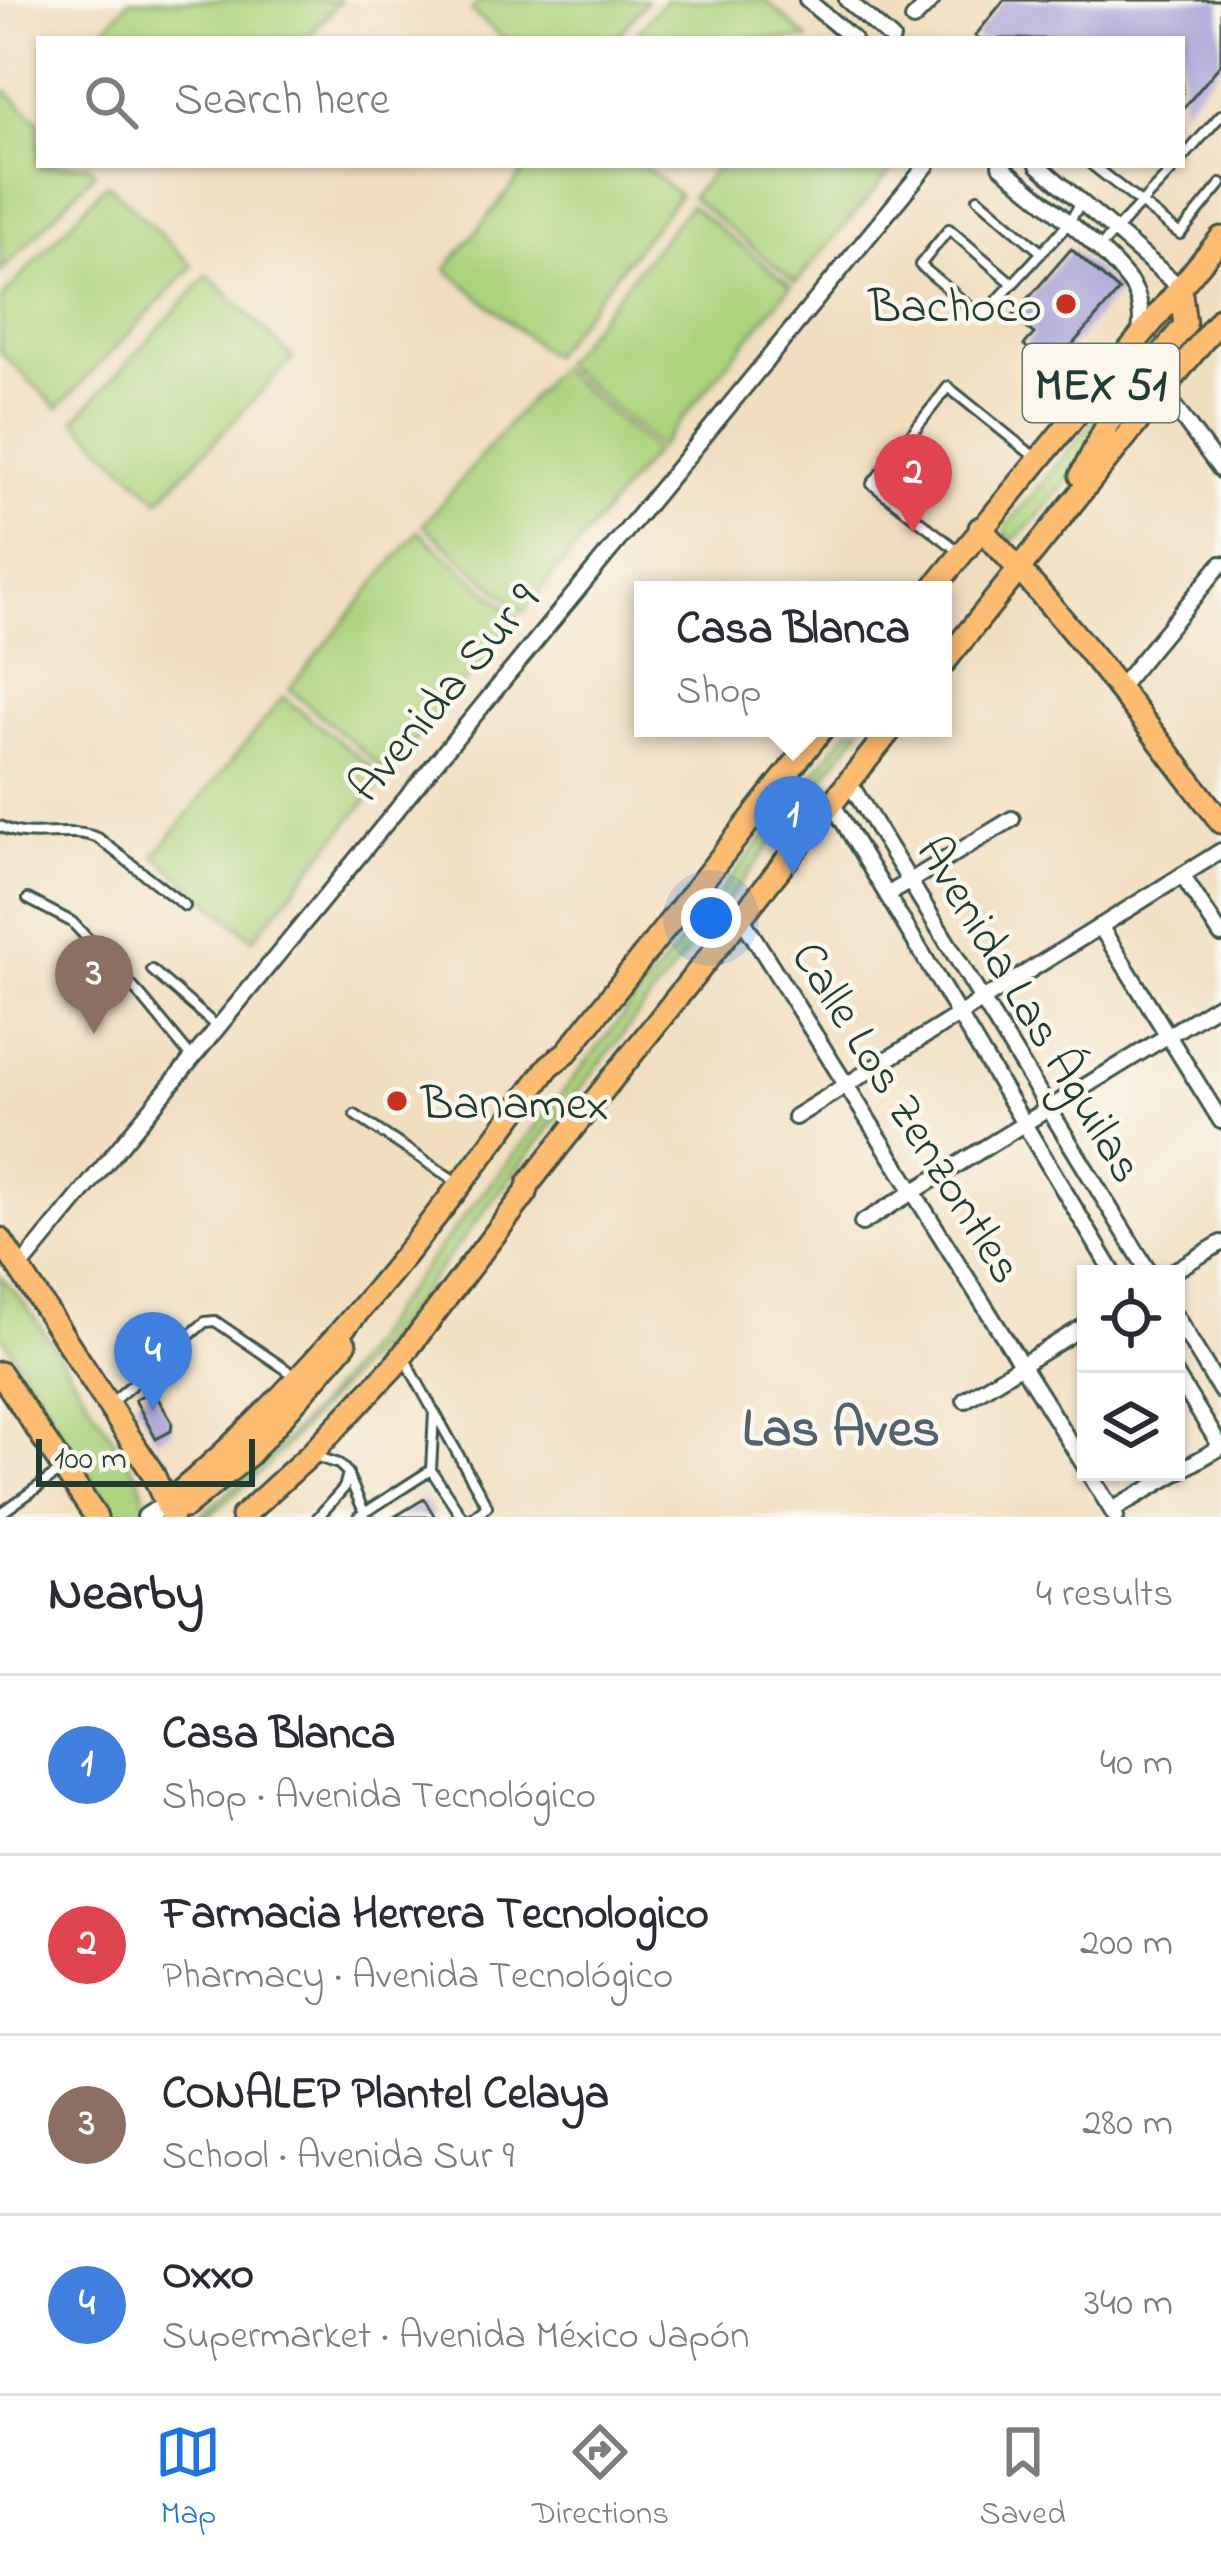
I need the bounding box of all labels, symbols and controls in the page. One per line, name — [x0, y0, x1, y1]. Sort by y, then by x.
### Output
search box — [36, 36, 1185, 168]
icon: search — [78, 69, 144, 135]
text: Search here — [174, 69, 390, 135]
place label: Bachoco — [867, 274, 1042, 344]
marker: Bachoco — [1053, 291, 1079, 317]
road number: MEX 51 — [1023, 344, 1179, 422]
pin: 2 — [874, 434, 952, 533]
street label: Avenida Sur 9 — [333, 569, 559, 819]
popup — [634, 581, 952, 737]
text: Casa Blanca — [676, 598, 910, 664]
text: Shop — [676, 664, 761, 721]
pin: 1 — [754, 776, 832, 875]
street label: Avenida Las Águilas — [895, 824, 1159, 1198]
your location — [681, 888, 741, 948]
street label: Calle Los Zenzontles — [771, 929, 1038, 1299]
pin: 3 — [55, 935, 133, 1034]
place label: Banamex — [420, 1071, 609, 1141]
marker: Banamex — [384, 1088, 410, 1114]
map controls — [1077, 1265, 1185, 1481]
button: locate — [1077, 1265, 1185, 1373]
pin: 4 — [114, 1312, 192, 1411]
button: layers — [1077, 1373, 1185, 1481]
district label: Las Aves — [742, 1393, 940, 1471]
scale bar — [36, 1433, 255, 1486]
text: 100 m — [54, 1436, 127, 1484]
text: Nearby — [48, 1558, 204, 1633]
text: 4 results — [1036, 1567, 1173, 1624]
text: Casa Blanca — [162, 1703, 395, 1769]
text: 1 — [81, 1736, 93, 1793]
text: 40 m — [1100, 1736, 1173, 1793]
text: Shop · Avenida Tecnológico — [162, 1769, 596, 1826]
text: Farmacia Herrera Tecnologico — [162, 1883, 709, 1949]
text: 2 — [77, 1916, 97, 1973]
text: 200 m — [1080, 1916, 1173, 1973]
text: Pharmacy · Avenida Tecnológico — [162, 1949, 673, 2006]
text: CONALEP Plantel Celaya — [162, 2063, 609, 2129]
text: 3 — [79, 2096, 95, 2153]
text: 280 m — [1082, 2096, 1173, 2153]
text: School · Avenida Sur 9 — [162, 2129, 514, 2186]
text: Oxxo — [162, 2243, 254, 2309]
text: 4 — [79, 2276, 95, 2333]
text: 340 m — [1084, 2276, 1173, 2333]
text: Supermarket · Avenida México Japón — [162, 2309, 749, 2366]
tab: Map — [155, 2419, 221, 2539]
tab: Directions — [532, 2419, 669, 2539]
tab: Saved — [980, 2419, 1066, 2539]

